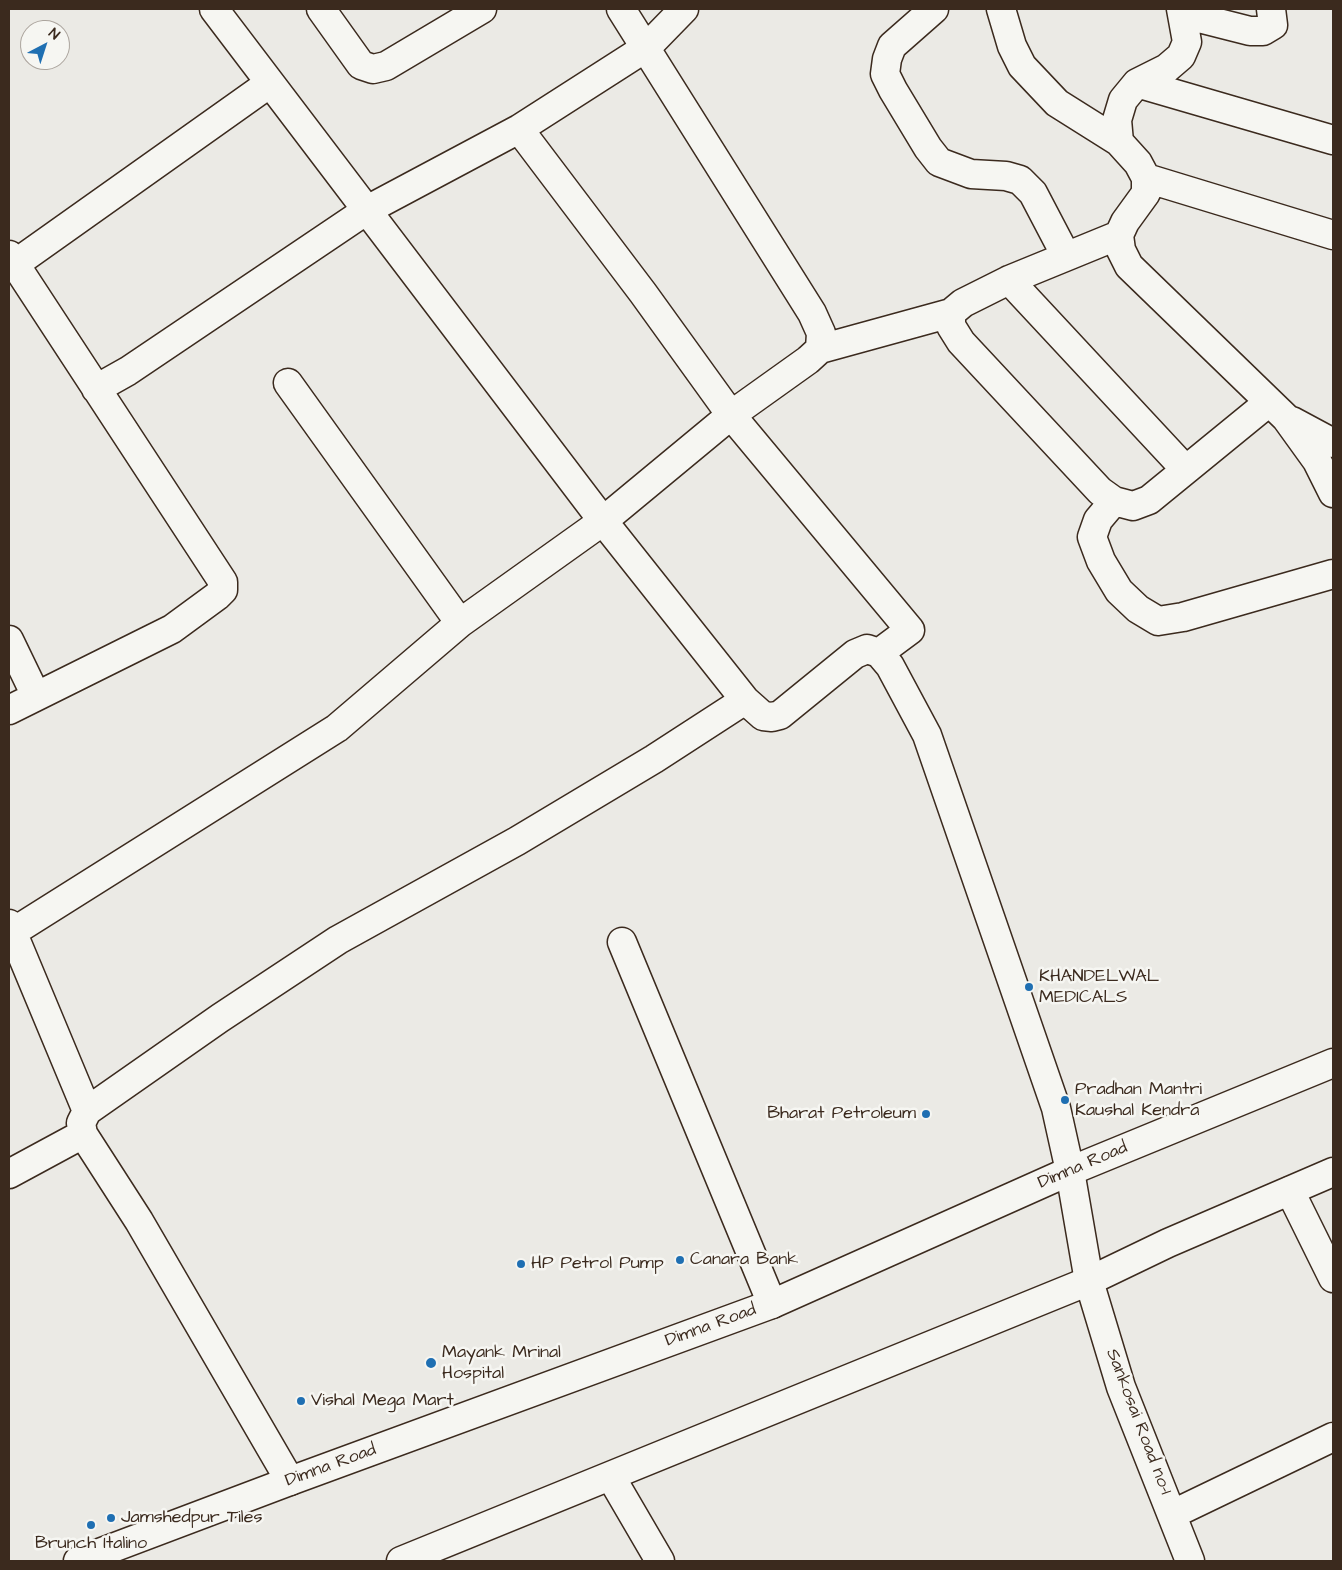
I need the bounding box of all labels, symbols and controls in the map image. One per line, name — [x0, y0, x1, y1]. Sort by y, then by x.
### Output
north arrow — [20, 20, 70, 70]
text: N — [44, 24, 64, 45]
place label: KHANDELWAL MEDICALS — [1039, 966, 1159, 1009]
marker: KHANDELWAL MEDICALS — [1023, 981, 1035, 993]
place label: Pradhan Mantri Kaushal Kendra — [1075, 1079, 1202, 1122]
marker: Pradhan Mantri Kaushal Kendra — [1059, 1094, 1071, 1106]
place label: Bharat Petroleum — [767, 1103, 916, 1125]
marker: Bharat Petroleum — [920, 1108, 932, 1120]
street label: Dimna Road — [1035, 1137, 1131, 1195]
place label: Canara Bank — [690, 1249, 798, 1271]
place label: HP Petrol Pump — [531, 1253, 664, 1275]
marker: Canara Bank — [674, 1254, 686, 1266]
marker: HP Petrol Pump — [515, 1258, 527, 1270]
street label: Dimna Road — [663, 1300, 759, 1352]
place label: Mayank Mrinal Hospital — [442, 1342, 561, 1385]
street label: Sankosai Road no-1 — [1100, 1346, 1176, 1498]
marker: Mayank Mrinal Hospital — [424, 1356, 438, 1370]
place label: Vishal Mega Mart — [311, 1390, 454, 1412]
marker: Vishal Mega Mart — [295, 1395, 307, 1407]
street label: Dimna Road — [283, 1440, 379, 1492]
place label: Jamshedpur Tiles — [121, 1507, 262, 1529]
marker: Jamshedpur Tiles — [105, 1512, 117, 1524]
marker: Brunch Italino — [85, 1519, 97, 1531]
place label: Brunch Italino — [35, 1533, 147, 1555]

